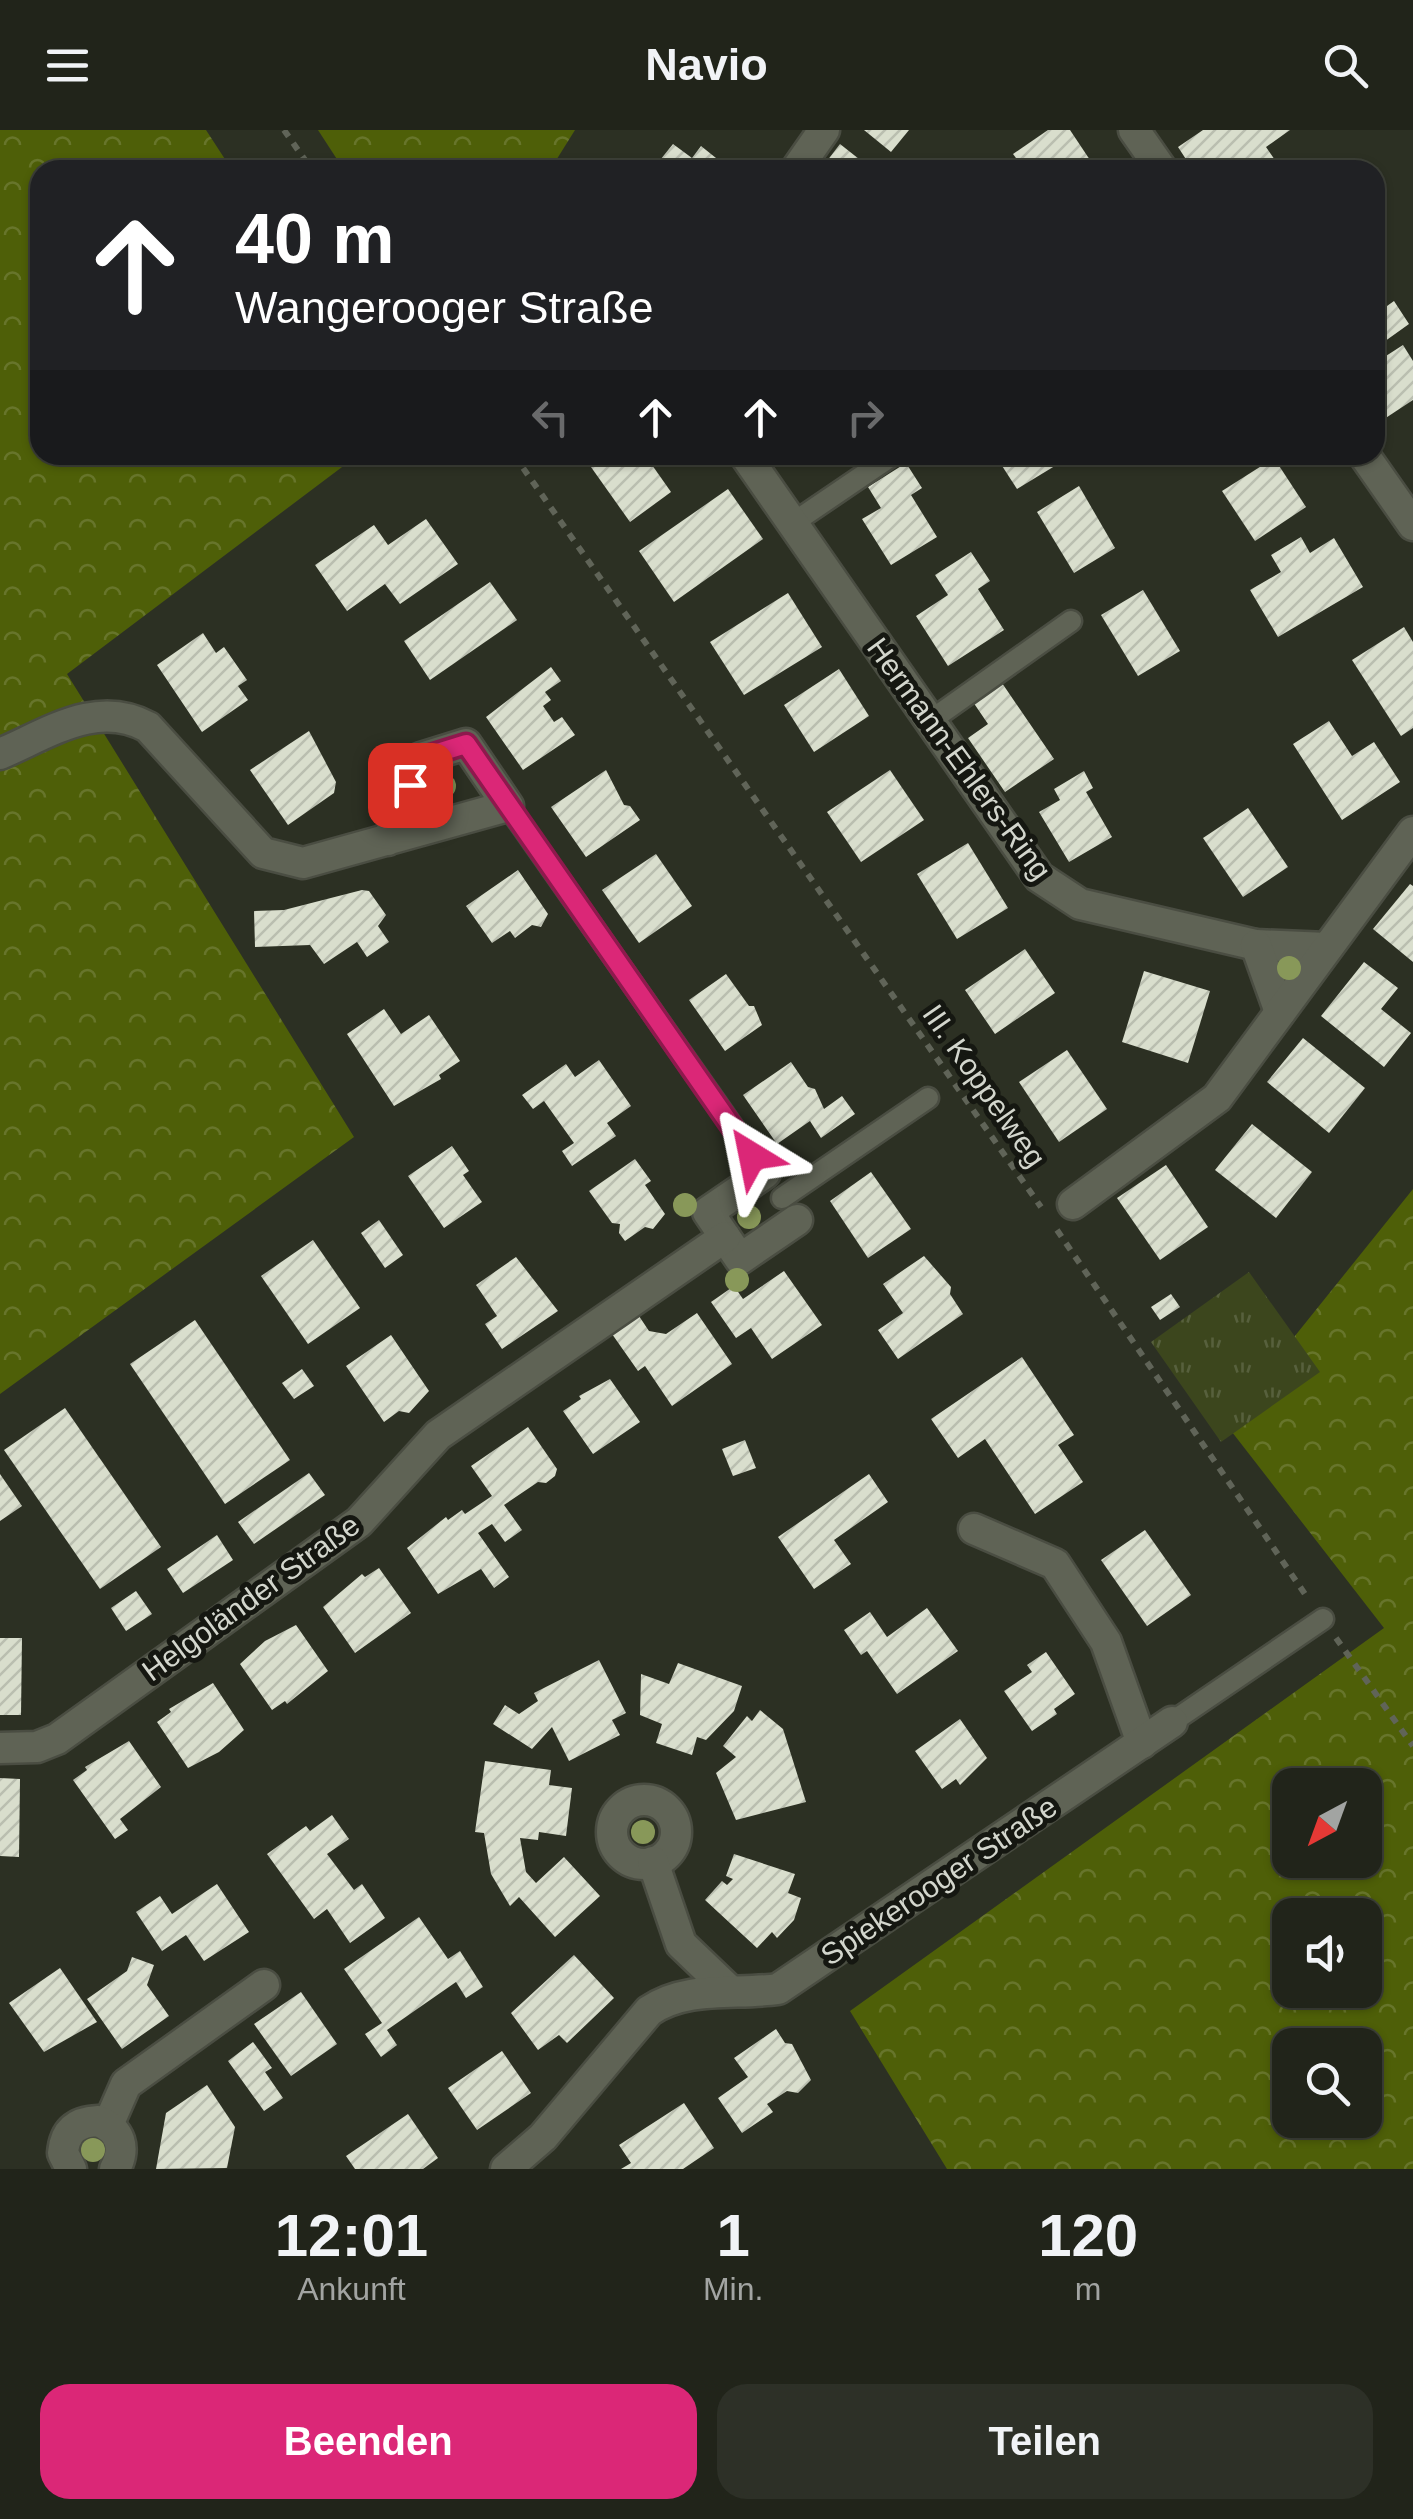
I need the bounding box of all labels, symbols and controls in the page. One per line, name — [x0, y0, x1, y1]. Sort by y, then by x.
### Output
icon: menu — [40, 38, 95, 93]
icon: search — [1318, 38, 1373, 93]
text: Navio — [645, 39, 768, 90]
icon: ahead — [70, 200, 200, 330]
text: 40 m — [235, 200, 395, 278]
text: Wangerooger Straße — [235, 282, 654, 333]
icon: left — [523, 390, 578, 445]
icon: ahead — [628, 390, 683, 445]
icon: ahead — [733, 390, 788, 445]
icon: right — [838, 390, 893, 445]
street label: Hermann-Ehlers-Ring — [861, 632, 1058, 886]
pin — [368, 743, 453, 828]
icon: arrive — [383, 758, 438, 813]
street label: III. Koppelweg — [916, 998, 1052, 1173]
position arrow — [700, 1104, 804, 1208]
street label: Helgoländer Straße — [136, 1508, 366, 1687]
north arrow — [1272, 1768, 1382, 1878]
map controls — [1272, 1768, 1382, 2138]
street label: Spiekerooger Straße — [815, 1790, 1063, 1972]
button: sound — [1272, 1898, 1382, 2008]
button: search — [1272, 2028, 1382, 2138]
text: 12:01 — [275, 2202, 428, 2269]
text: 1 — [716, 2202, 750, 2269]
text: 120 — [1038, 2202, 1138, 2269]
text: Ankunft — [297, 2271, 406, 2307]
text: Min. — [703, 2271, 763, 2307]
text: m — [1075, 2271, 1102, 2307]
button: Beenden — [40, 2384, 697, 2499]
button: Teilen — [717, 2384, 1373, 2499]

